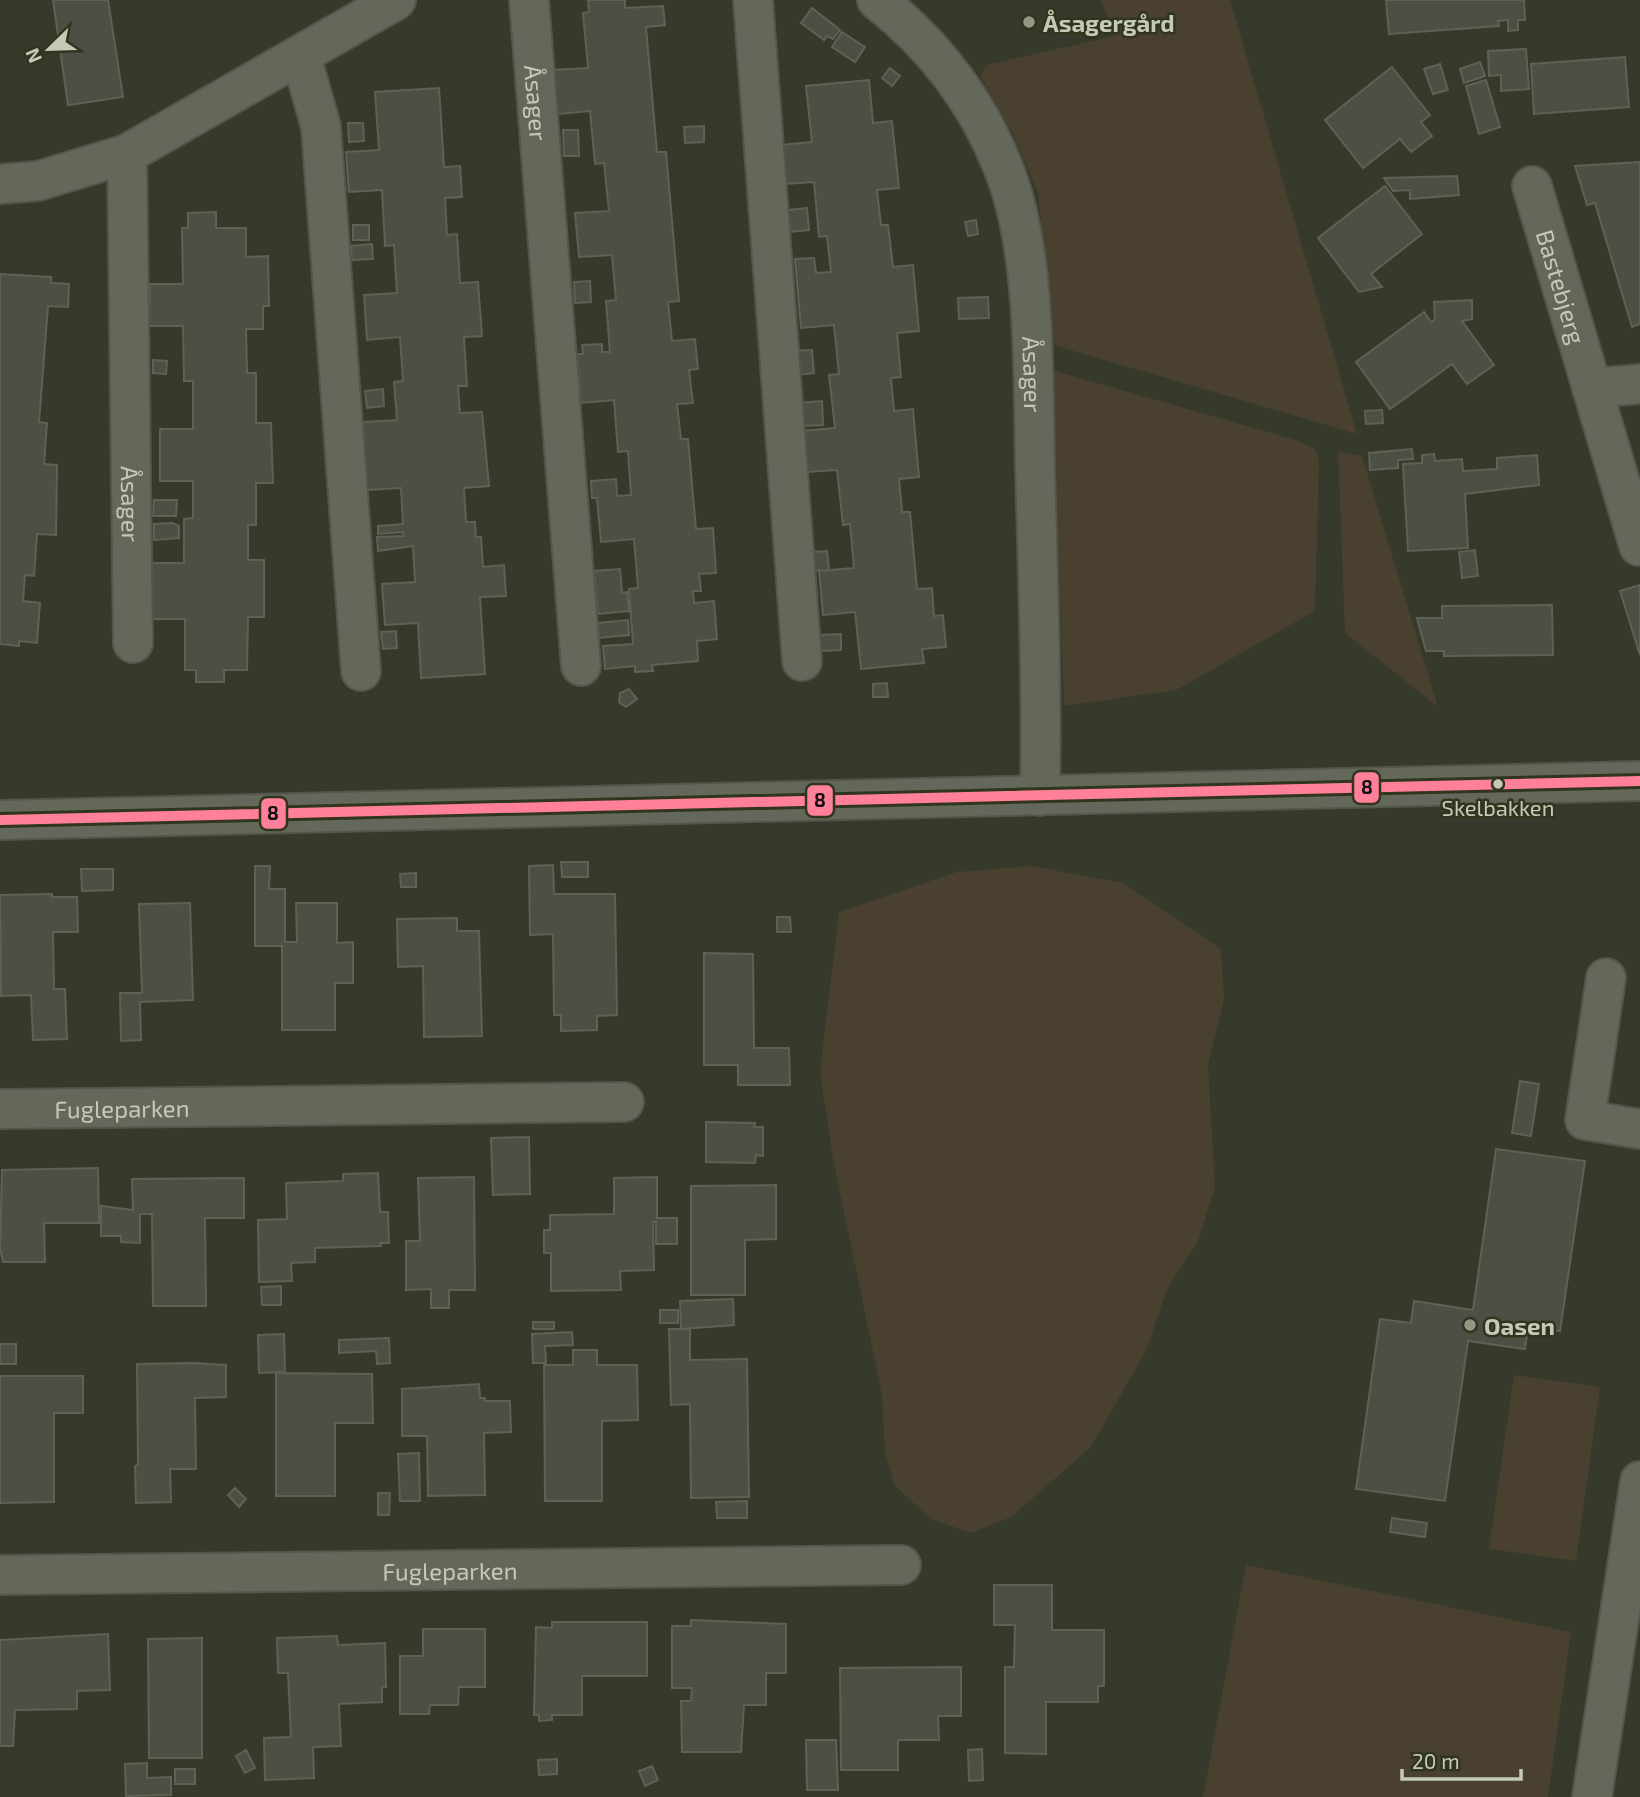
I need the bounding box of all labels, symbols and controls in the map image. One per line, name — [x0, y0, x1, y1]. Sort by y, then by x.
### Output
place label: Åsagergård — [1043, 8, 1175, 37]
north arrow — [14, 14, 84, 84]
marker: Åsagergård — [1021, 14, 1037, 30]
text: N — [20, 45, 46, 67]
street label: Åsager — [520, 64, 554, 142]
street label: Bastebjerg — [1531, 226, 1593, 347]
street label: Åsager — [1018, 335, 1049, 413]
street label: Åsager — [116, 466, 146, 543]
line badge: 8 — [1353, 771, 1380, 804]
text: 8 — [1361, 775, 1373, 798]
marker: Skelbakken — [1491, 777, 1505, 791]
line badge: 8 — [806, 784, 834, 817]
text: 8 — [814, 788, 826, 811]
place label: Skelbakken — [1442, 794, 1554, 820]
line badge: 8 — [260, 797, 287, 830]
text: 8 — [267, 801, 279, 824]
street label: Fugleparken — [54, 1092, 190, 1123]
place label: Oasen — [1484, 1311, 1555, 1340]
marker: Oasen — [1462, 1317, 1478, 1333]
street label: Fugleparken — [382, 1555, 518, 1585]
scale bar — [1402, 1738, 1521, 1782]
text: 20 m — [1412, 1748, 1460, 1773]

